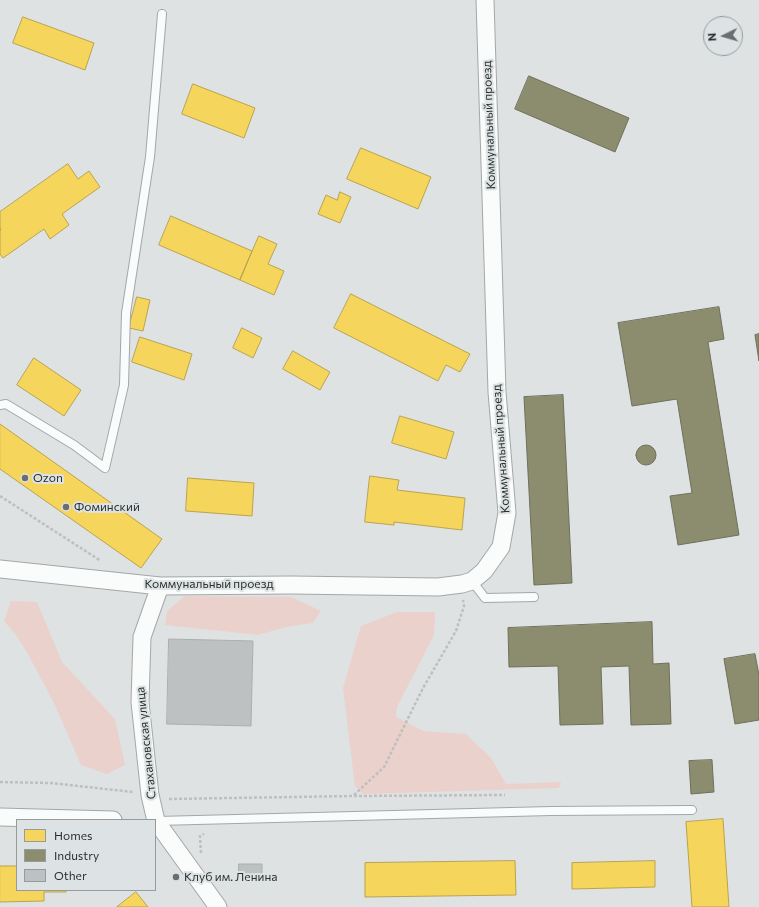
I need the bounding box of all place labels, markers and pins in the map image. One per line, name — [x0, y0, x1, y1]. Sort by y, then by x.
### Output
place label: Ozon — [33, 471, 63, 485]
marker: Ozon — [20, 473, 30, 483]
place label: Фоминский — [74, 500, 140, 514]
marker: Фоминский — [61, 502, 71, 512]
place label: Клуб им. Ленина — [184, 870, 277, 884]
marker: Клуб им. Ленина — [171, 872, 181, 882]

